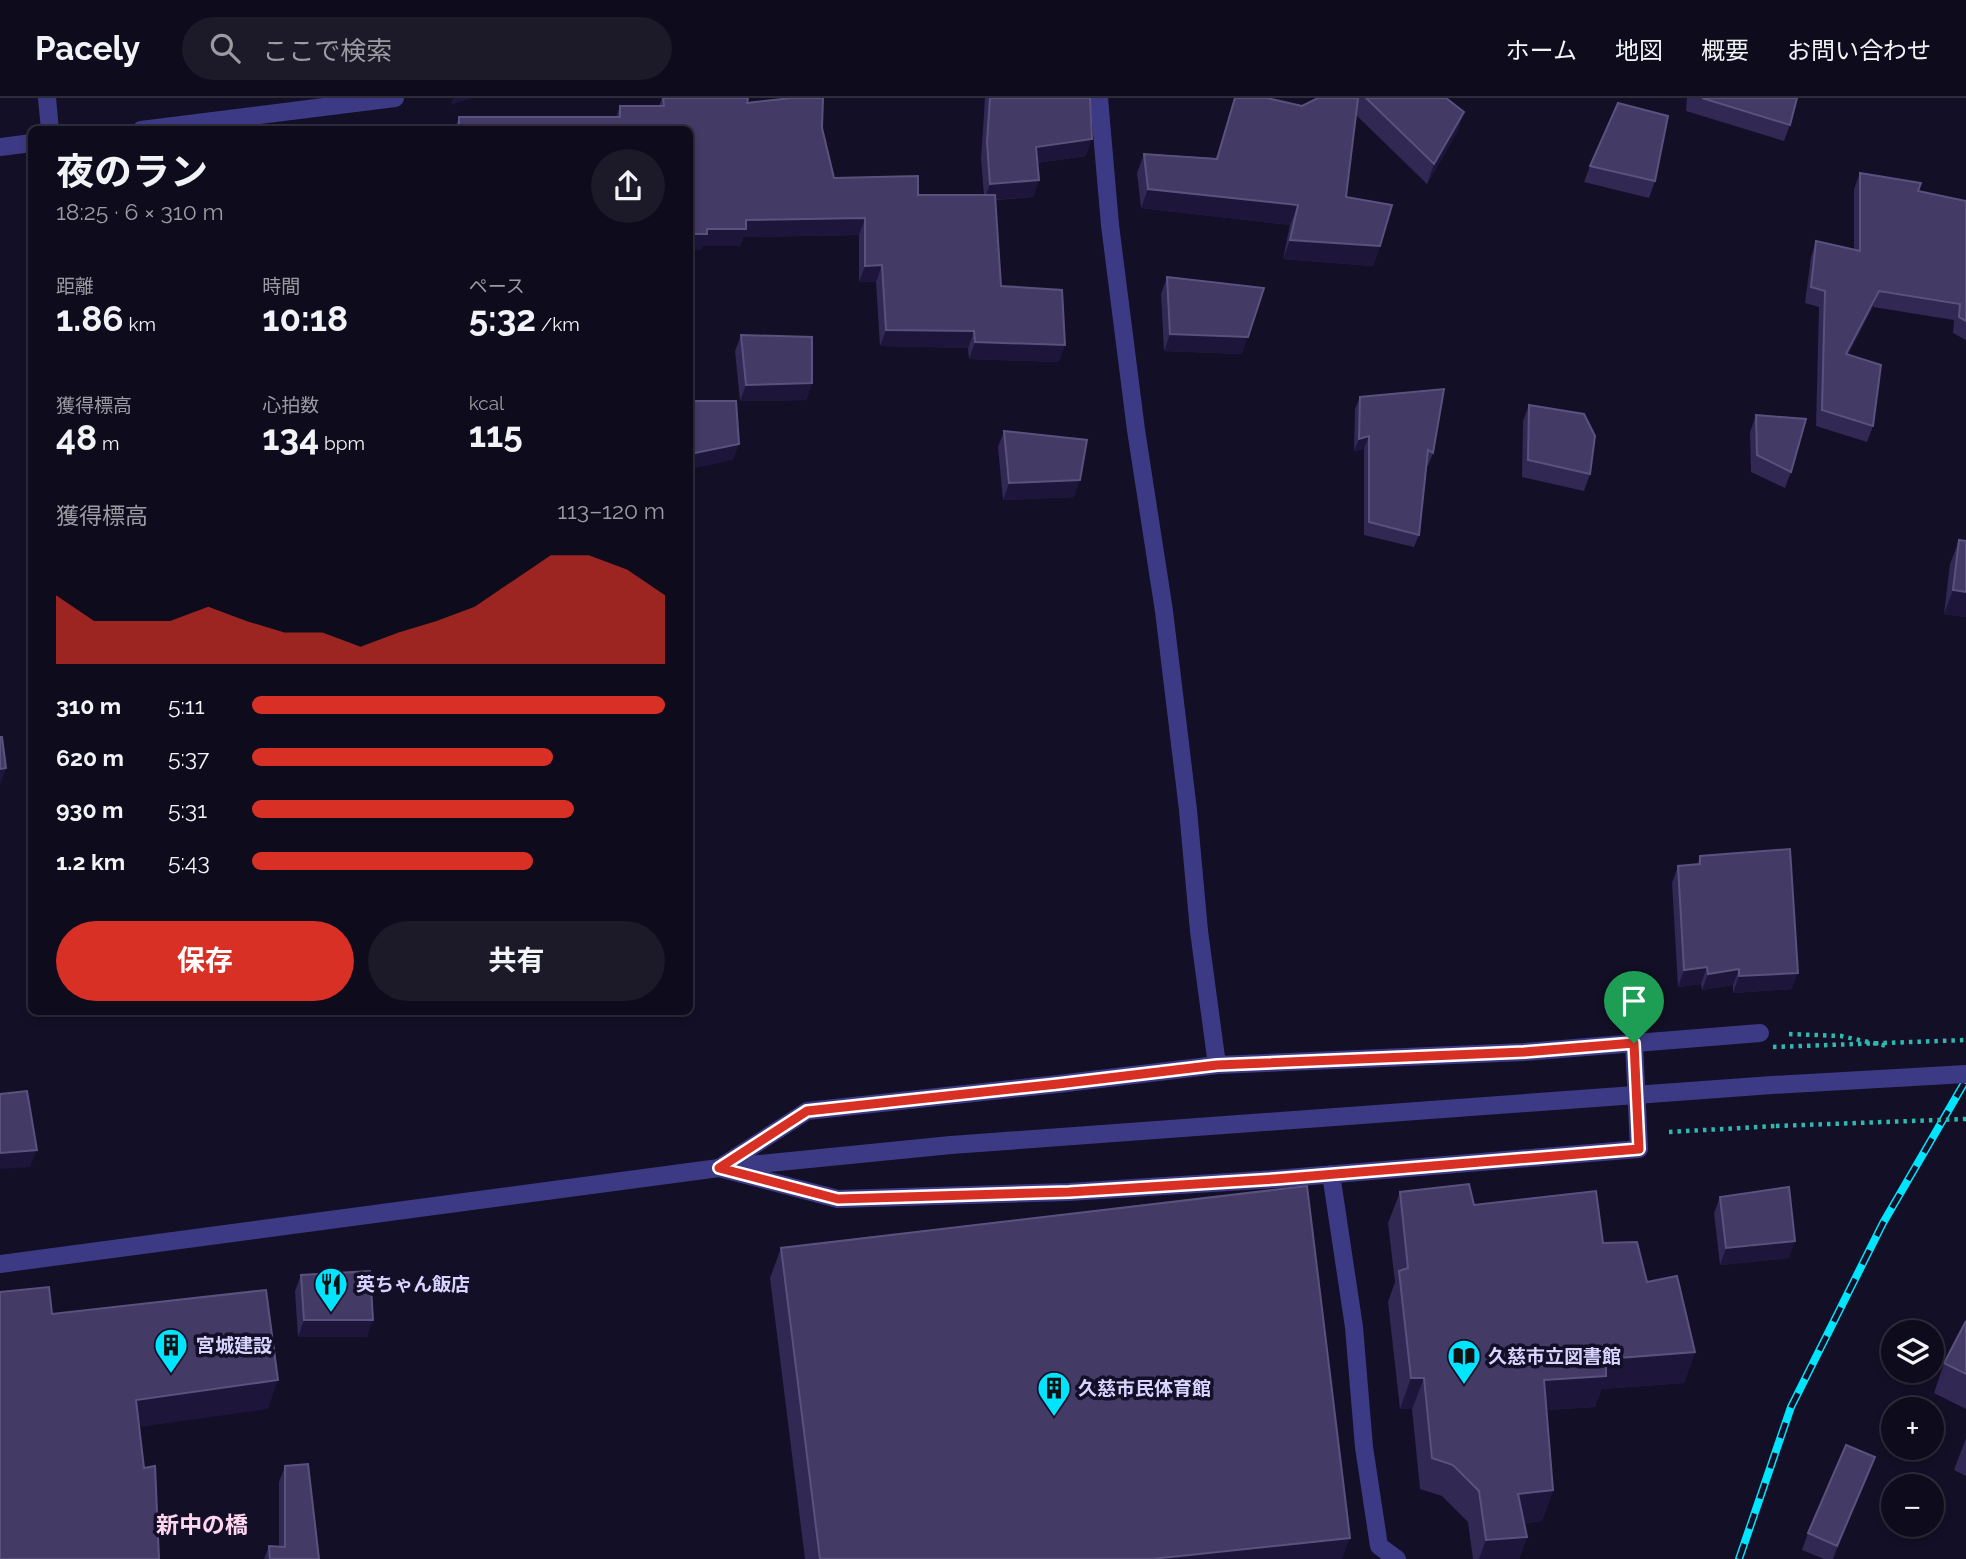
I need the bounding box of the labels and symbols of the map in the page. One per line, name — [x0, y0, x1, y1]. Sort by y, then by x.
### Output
pin — [1604, 971, 1664, 1043]
restaurant icon: 英ちゃん飯店 — [312, 1265, 350, 1314]
place label: 英ちゃん飯店 — [356, 1273, 470, 1295]
building icon: 宮城建設 — [152, 1326, 190, 1375]
place label: 宮城建設 — [196, 1334, 272, 1356]
library icon: 久慈市立図書館 — [1445, 1337, 1483, 1386]
place label: 久慈市立図書館 — [1488, 1345, 1621, 1367]
building icon: 久慈市民体育館 — [1035, 1369, 1073, 1418]
place label: 久慈市民体育館 — [1078, 1377, 1211, 1399]
district label: 新中の橋 — [156, 1511, 248, 1538]

